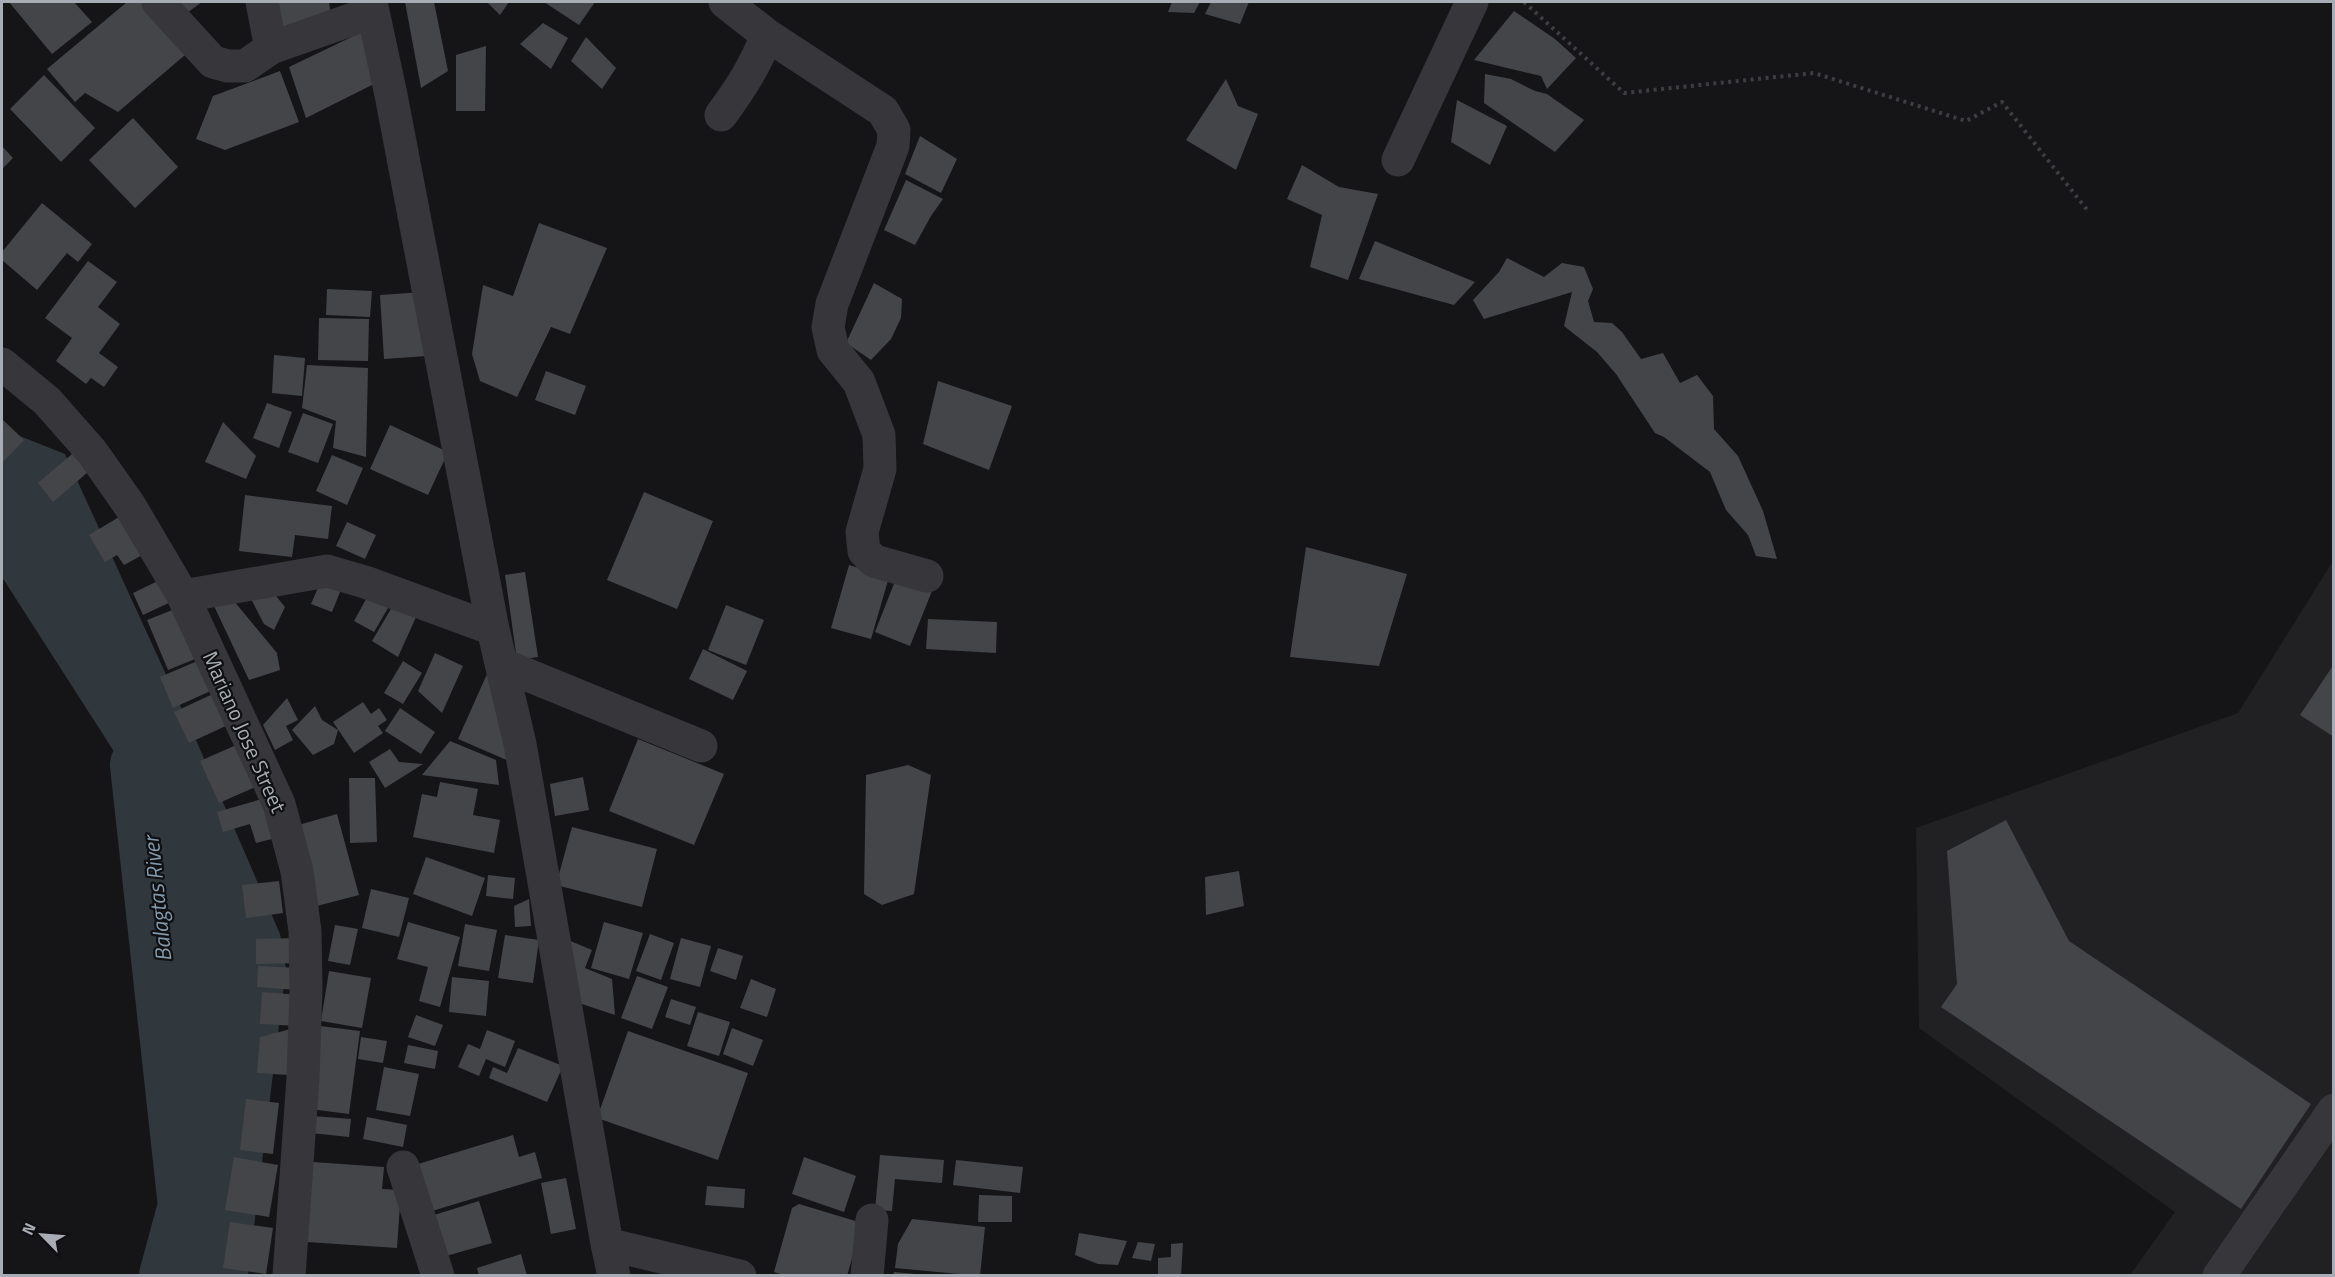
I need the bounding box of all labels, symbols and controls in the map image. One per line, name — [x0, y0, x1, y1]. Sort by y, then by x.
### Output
street label: Mariano Jose Street — [195, 646, 295, 818]
water label: Balagtas River — [133, 832, 180, 963]
north arrow — [12, 1205, 72, 1265]
text: N — [15, 1219, 42, 1239]

